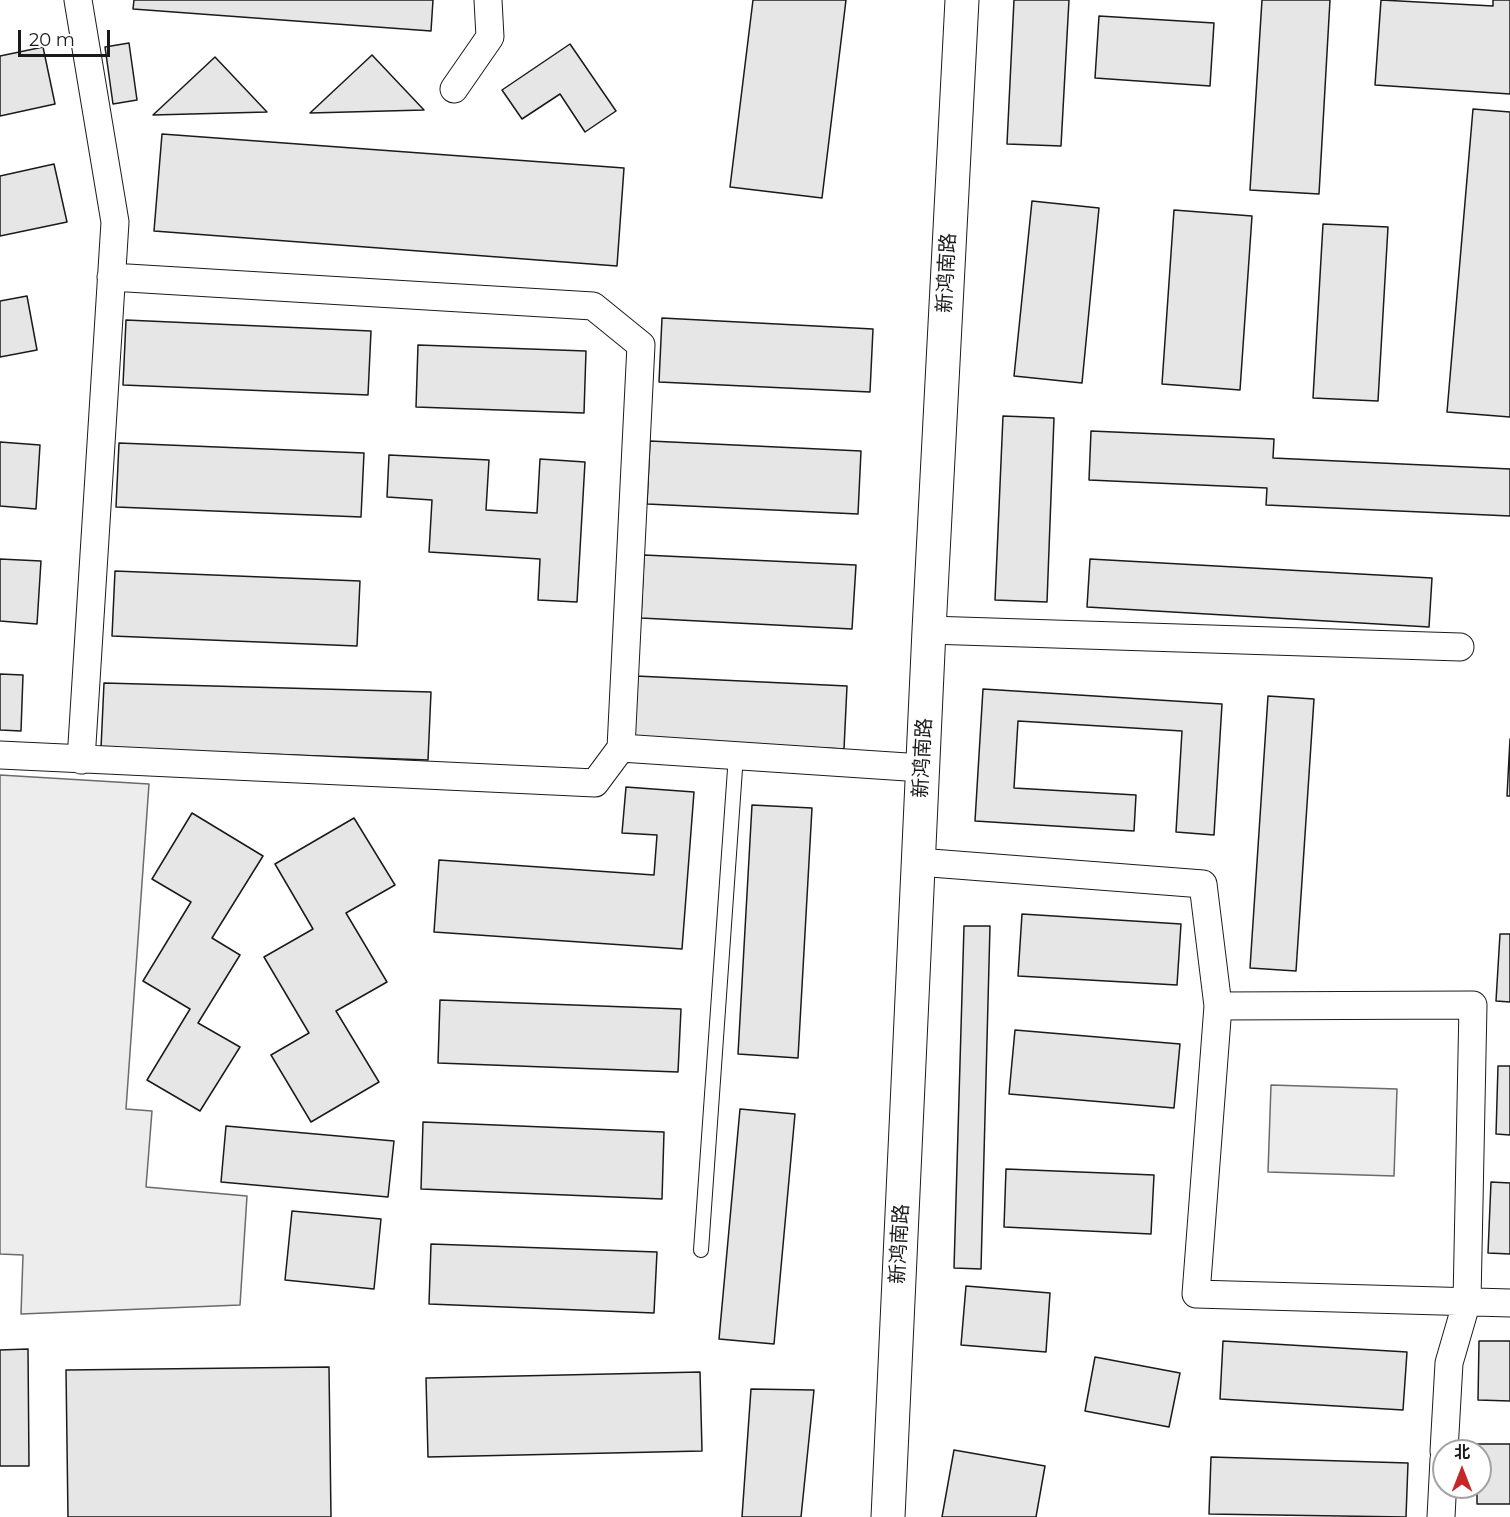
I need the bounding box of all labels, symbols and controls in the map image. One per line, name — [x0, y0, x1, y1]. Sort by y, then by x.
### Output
scale bar — [21, 18, 112, 56]
text: 20 m — [29, 29, 75, 51]
street label: 新鸿南路 — [933, 232, 961, 314]
street label: 新鸿南路 — [909, 717, 937, 799]
street label: 新鸿南路 — [886, 1203, 914, 1285]
north arrow — [1432, 1439, 1492, 1499]
text: 北 — [1454, 1443, 1470, 1462]

